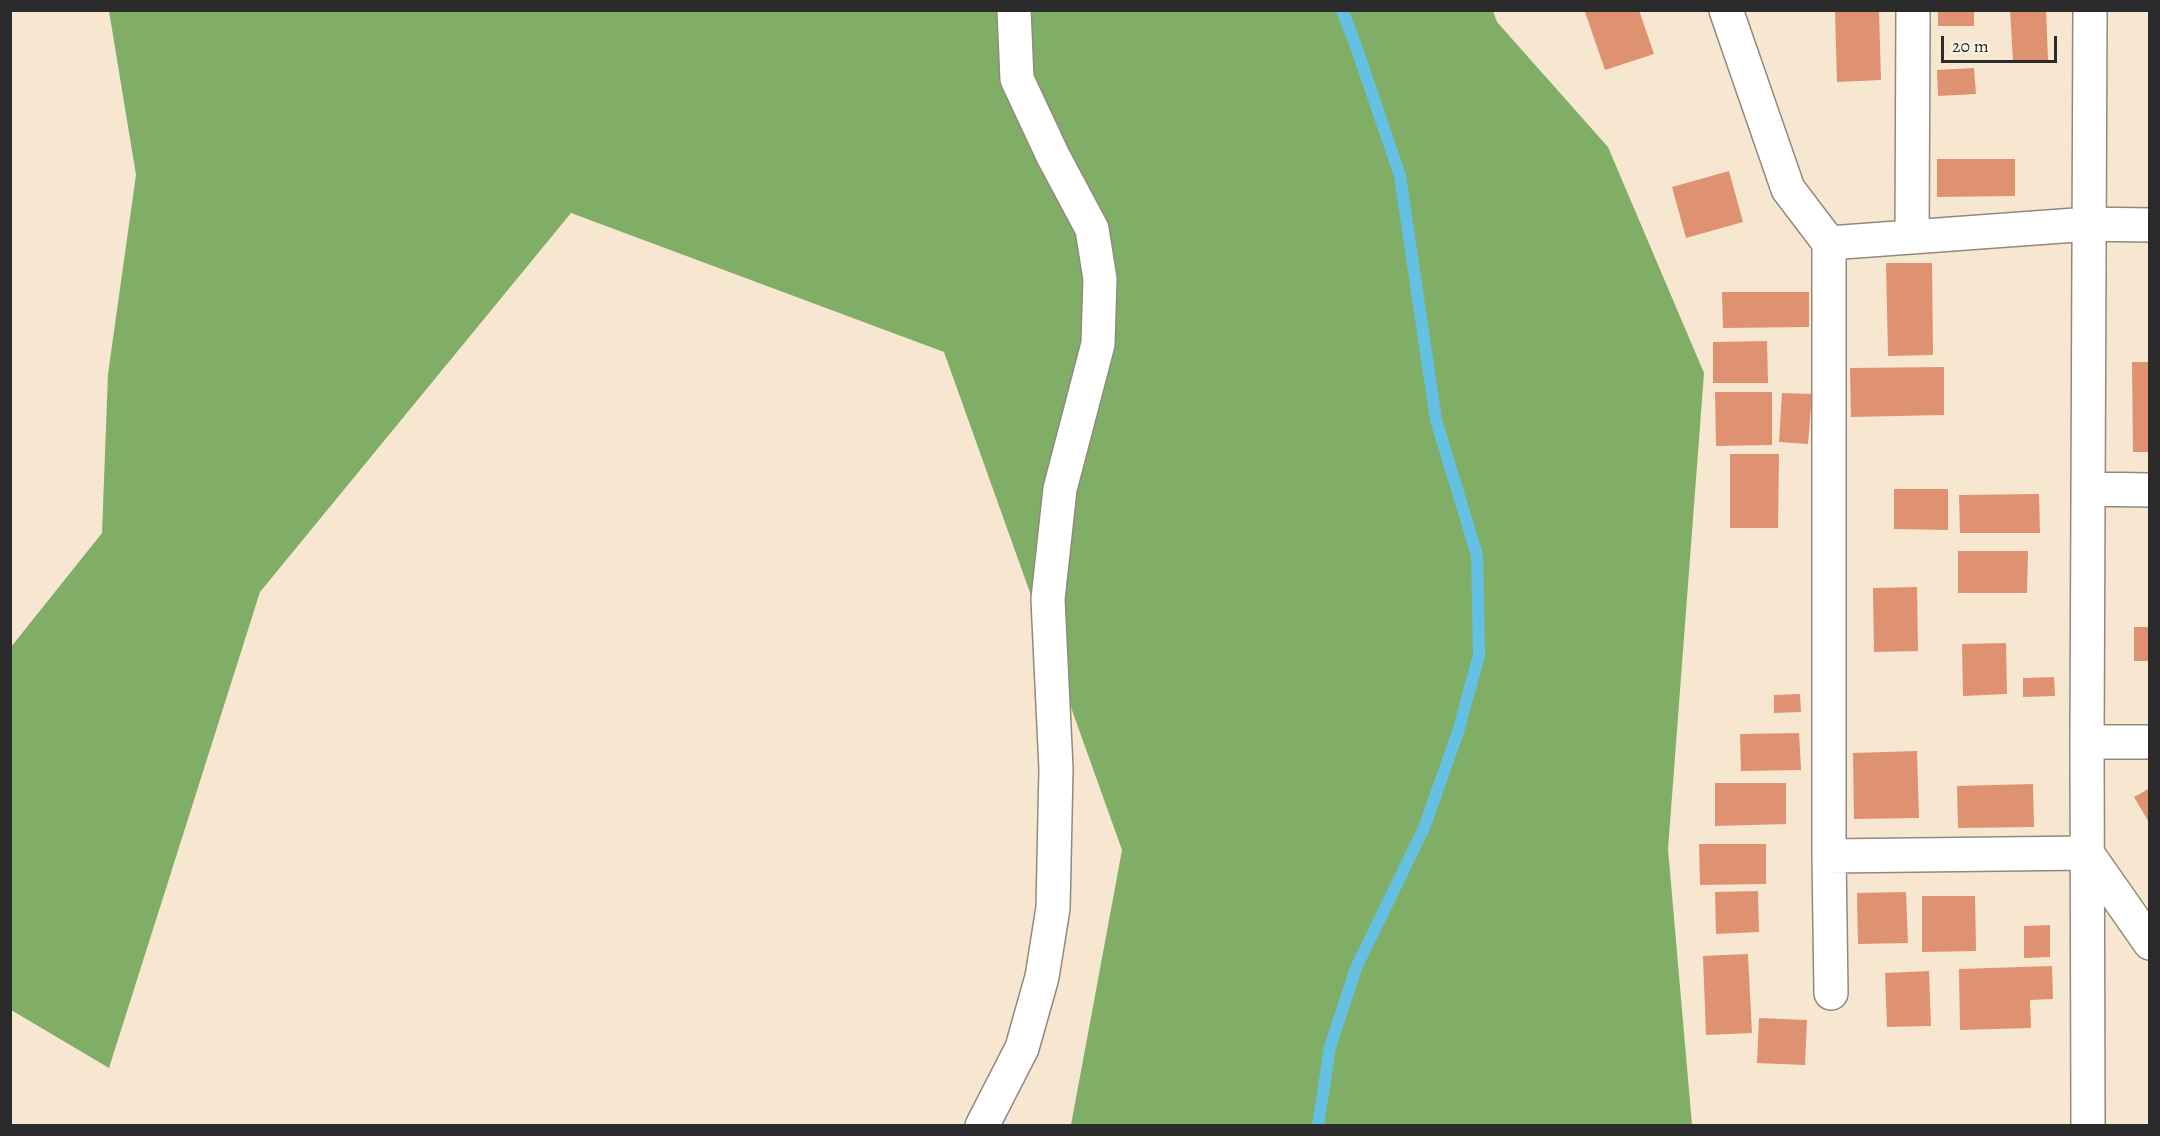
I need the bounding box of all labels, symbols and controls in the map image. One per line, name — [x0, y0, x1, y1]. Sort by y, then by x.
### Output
scale bar — [1944, 24, 2060, 62]
text: 20 m — [1952, 34, 1989, 58]

